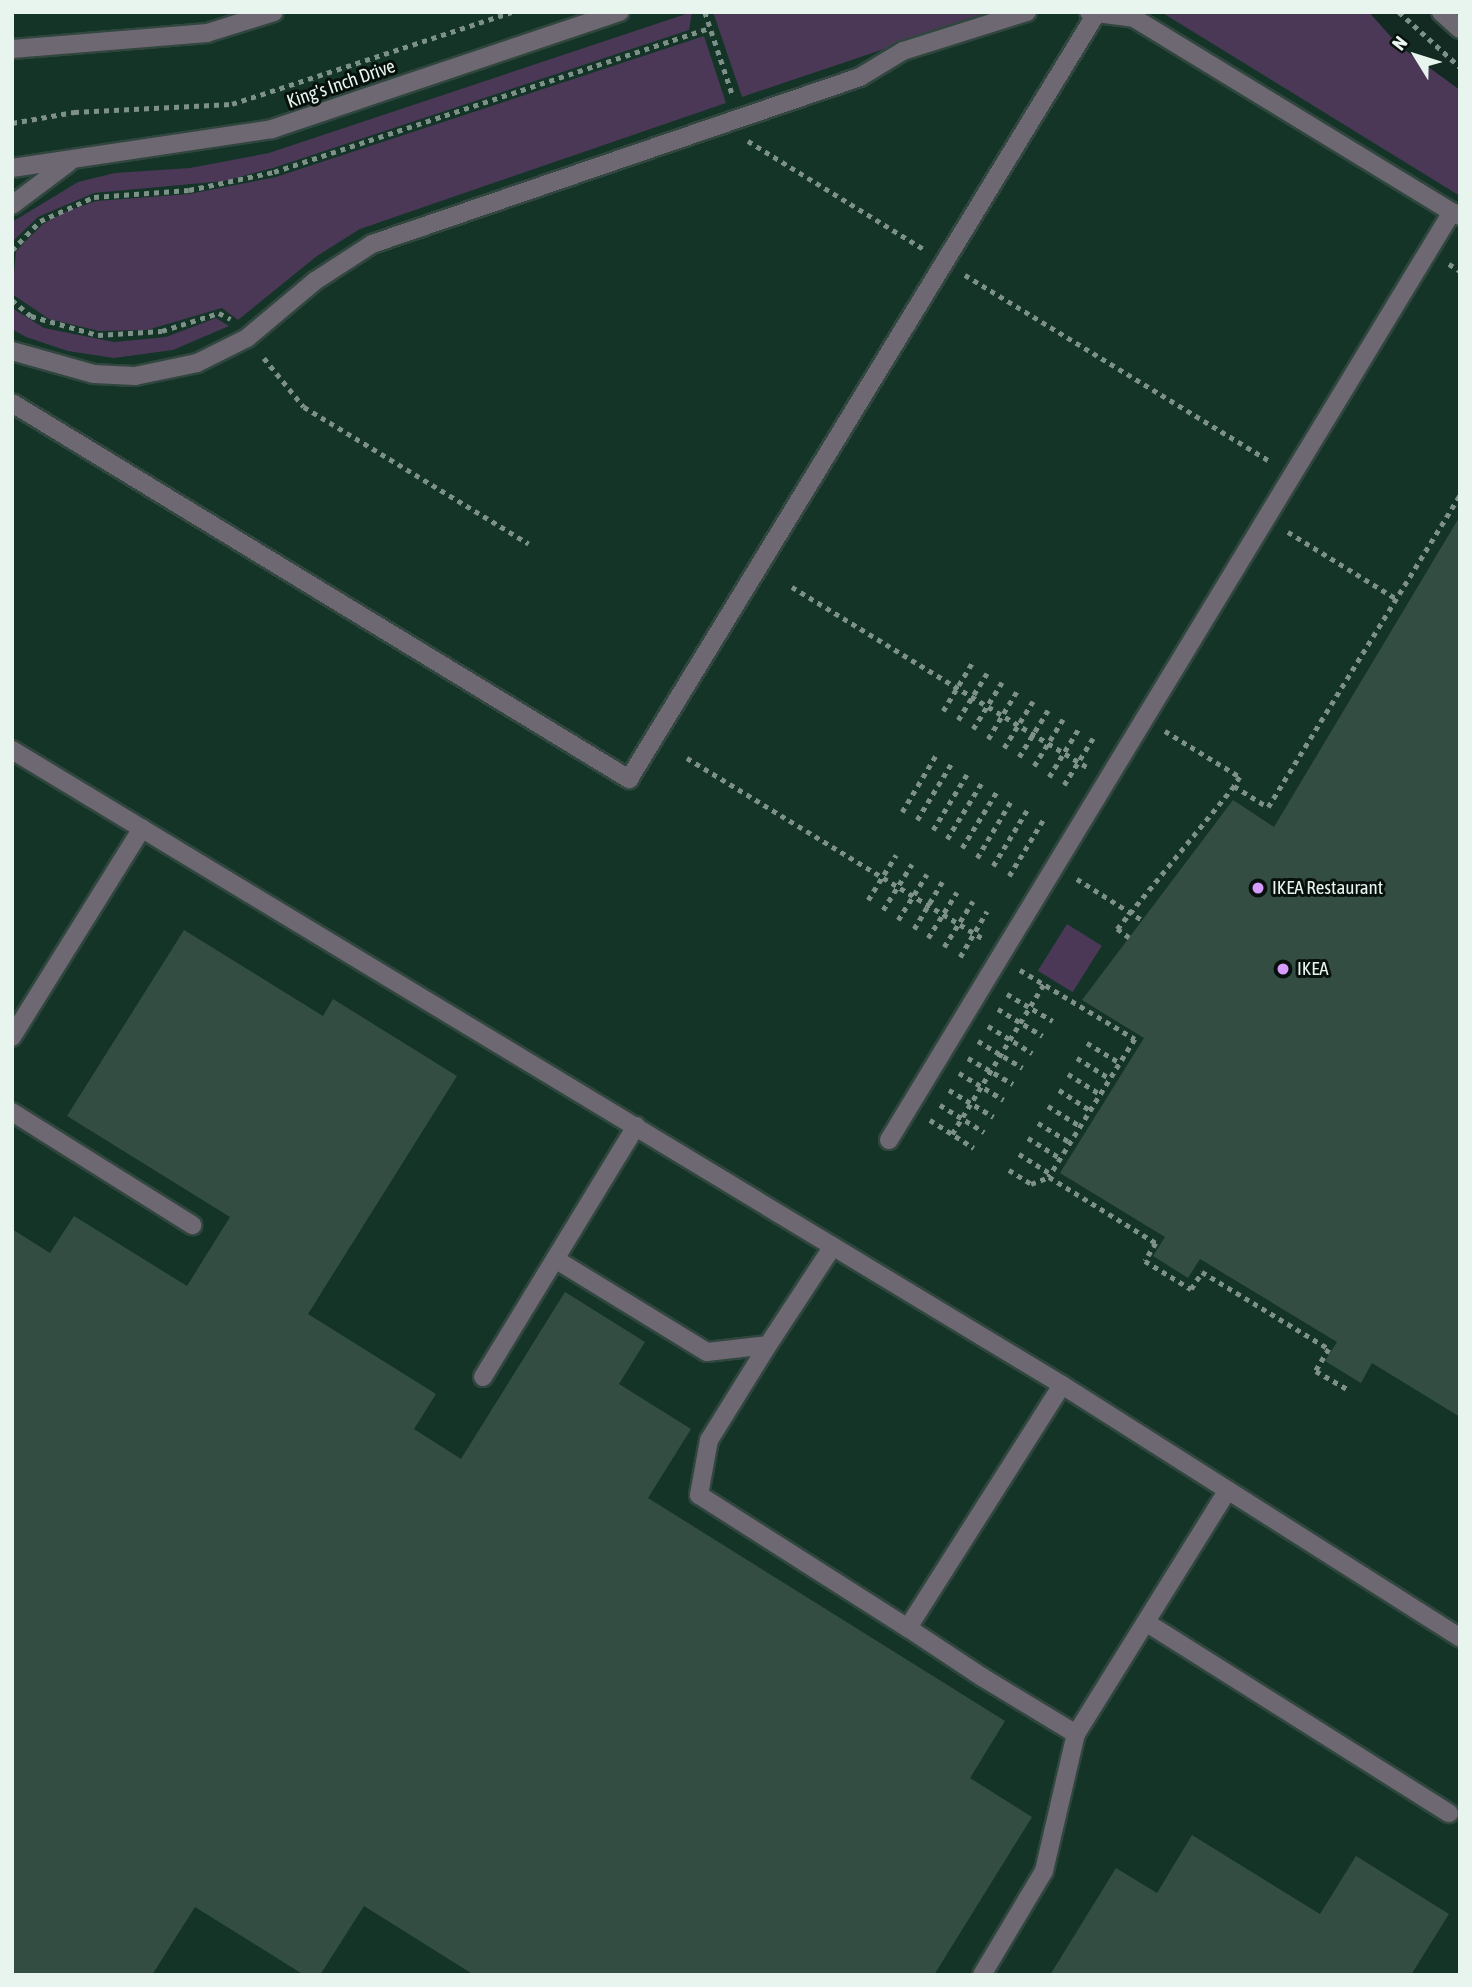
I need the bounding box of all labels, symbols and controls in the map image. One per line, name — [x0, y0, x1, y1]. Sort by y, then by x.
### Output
north arrow — [1381, 21, 1451, 91]
text: N — [1387, 32, 1412, 54]
street label: King's Inch Drive — [284, 55, 398, 113]
place label: IKEA Restaurant — [1272, 877, 1383, 899]
marker: IKEA Restaurant — [1250, 880, 1266, 896]
place label: IKEA — [1297, 958, 1329, 980]
marker: IKEA — [1275, 961, 1291, 977]

